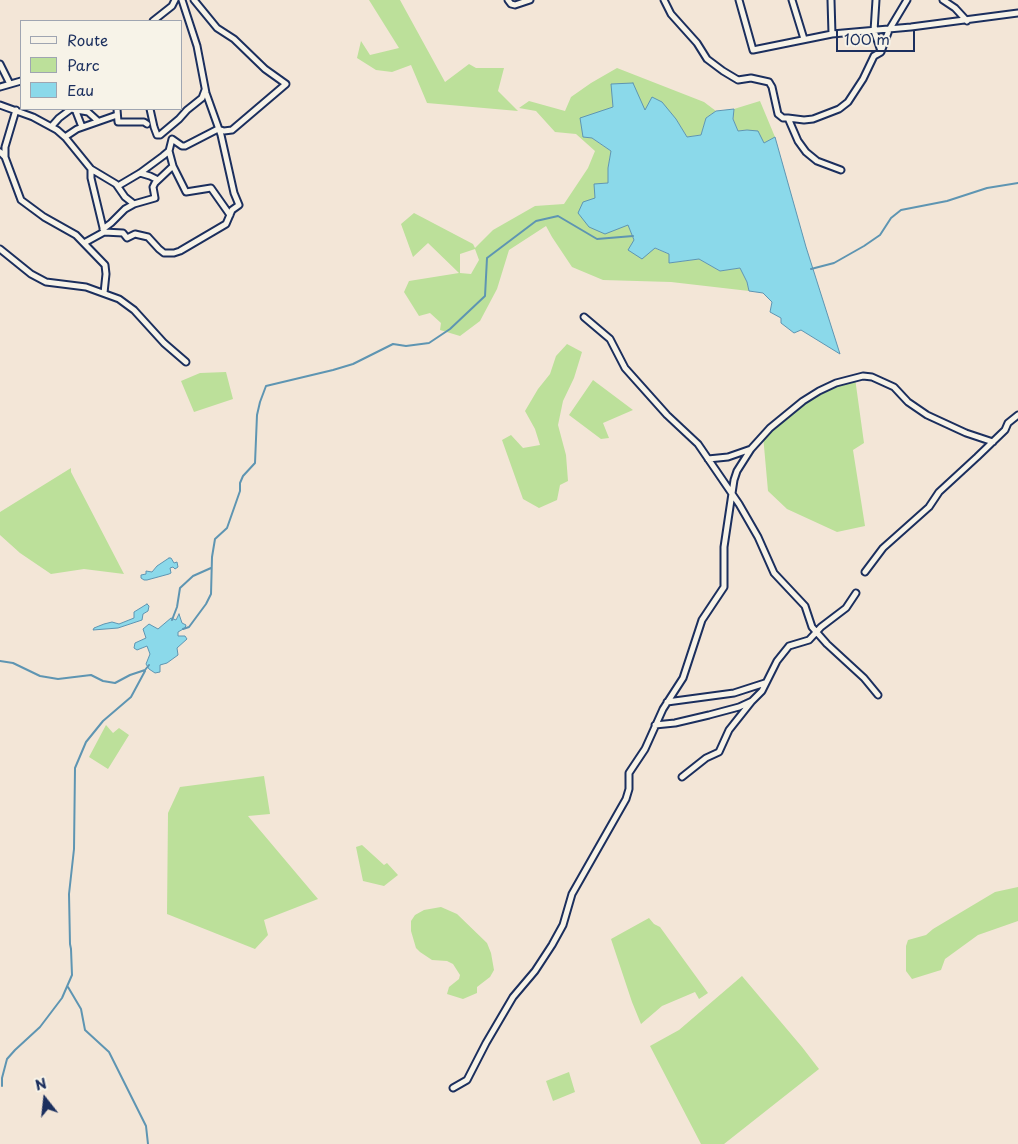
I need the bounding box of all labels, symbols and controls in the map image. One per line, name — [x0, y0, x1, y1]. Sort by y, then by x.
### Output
legend — [20, 20, 182, 110]
scale bar — [838, 20, 917, 52]
text: 100 m — [844, 27, 890, 50]
text: Route — [67, 28, 108, 51]
text: Parc — [67, 53, 100, 76]
text: Eau — [67, 78, 94, 101]
text: N — [33, 1072, 49, 1096]
north arrow — [20, 1074, 70, 1124]

